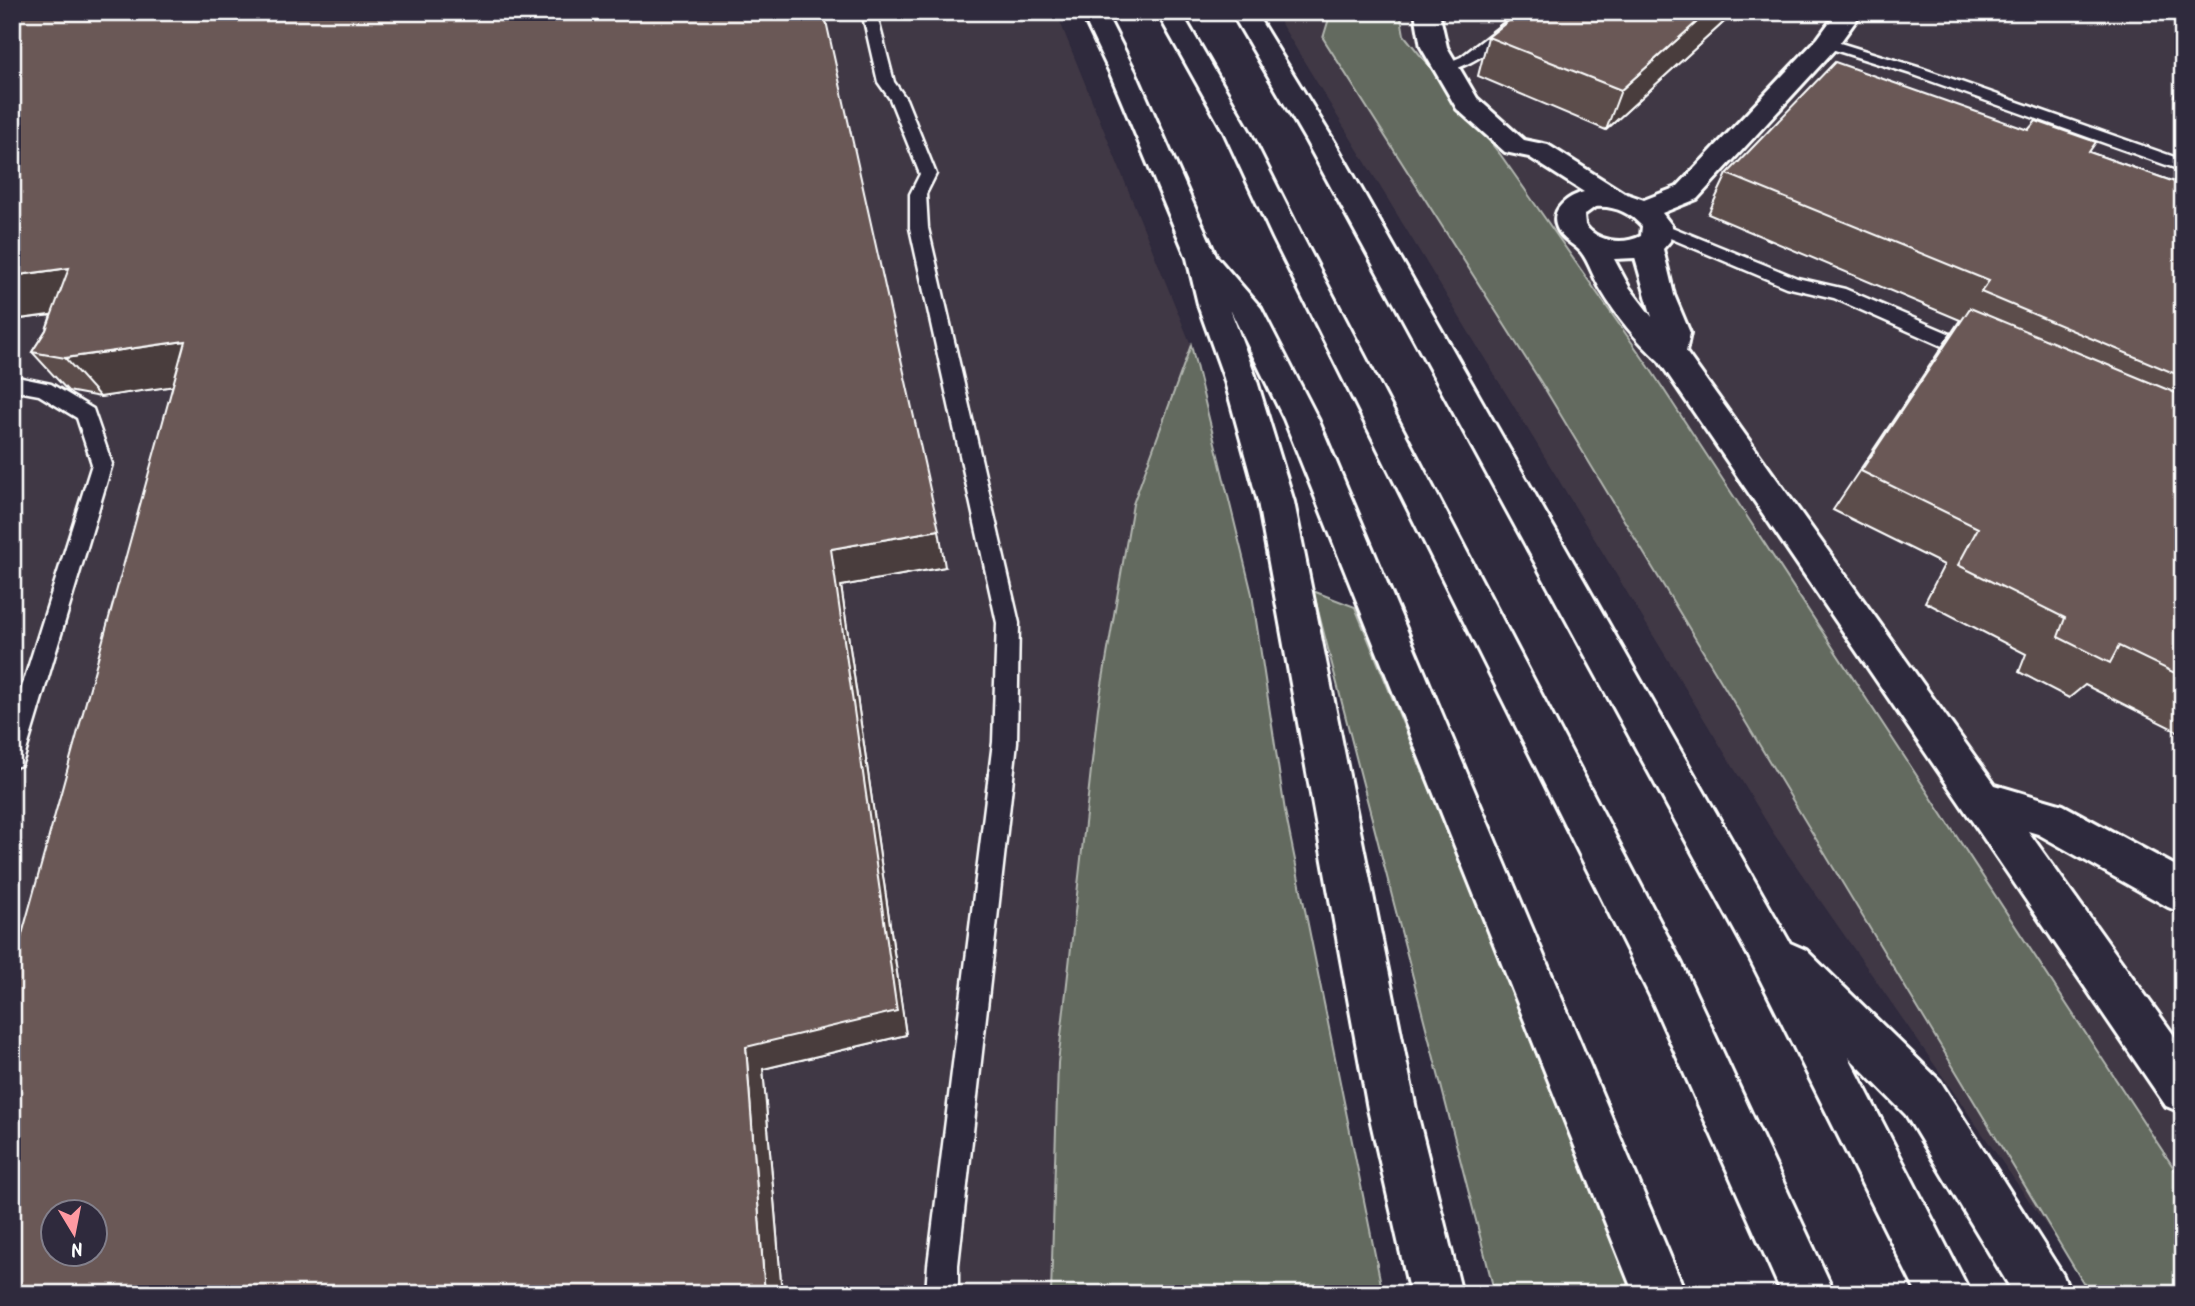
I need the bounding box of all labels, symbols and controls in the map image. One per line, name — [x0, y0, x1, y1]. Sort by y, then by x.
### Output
north arrow — [38, 1198, 108, 1268]
text: N — [68, 1232, 85, 1264]

